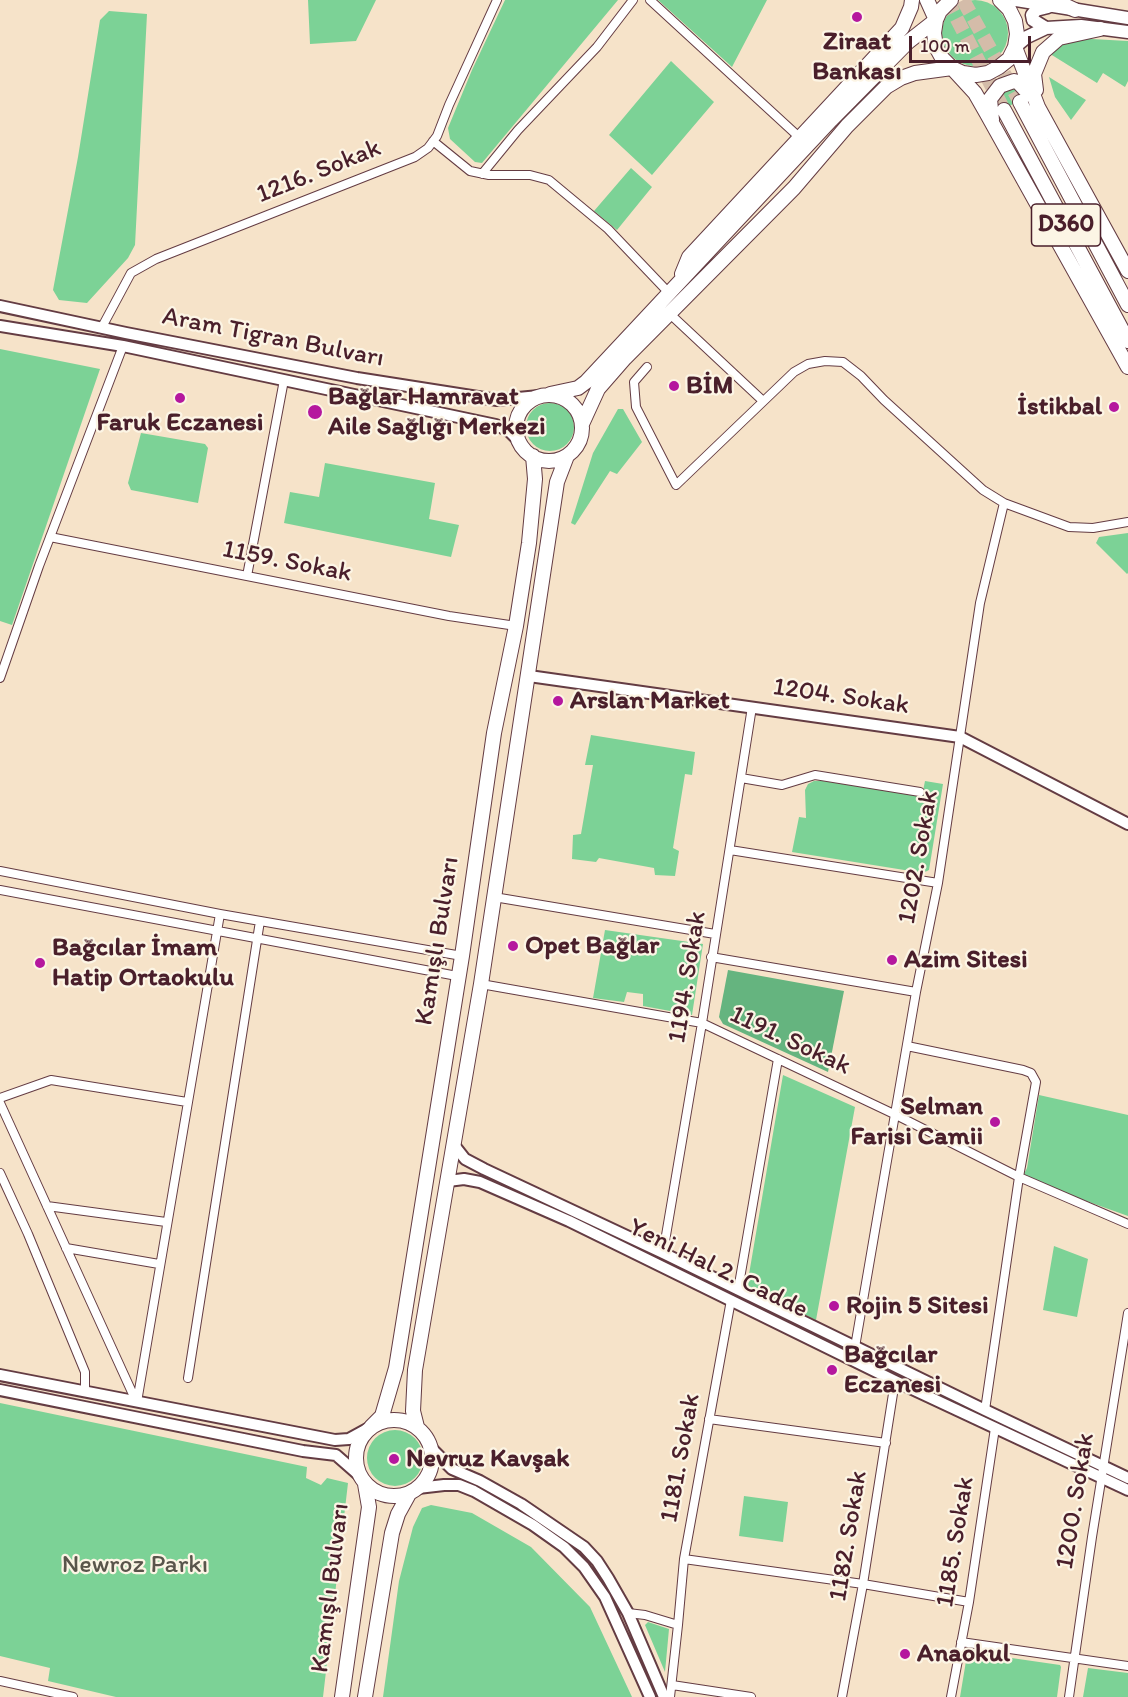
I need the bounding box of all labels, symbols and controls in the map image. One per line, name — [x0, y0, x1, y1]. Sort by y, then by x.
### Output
marker: Ziraat Bankası — [850, 10, 864, 24]
scale bar — [912, 24, 1034, 62]
place label: Ziraat Bankası — [812, 26, 902, 88]
text: 100 m — [920, 35, 970, 57]
street label: 1216. Sokak — [252, 133, 386, 211]
road number: D360 — [1032, 204, 1100, 246]
street label: Aram Tigran Bulvarı — [159, 301, 387, 375]
place label: BİM — [686, 370, 733, 402]
marker: BİM — [667, 379, 681, 393]
place label: Bağlar Hamravat Aile Sağlığı Merkezi — [328, 381, 546, 442]
marker: Faruk Eczanesi — [173, 391, 187, 405]
place label: İstikbal — [1017, 391, 1102, 423]
marker: İstikbal — [1107, 400, 1121, 414]
marker: Bağlar Hamravat Aile Sağlığı Merkezi — [306, 403, 324, 421]
place label: Faruk Eczanesi — [97, 407, 263, 439]
street label: 1159. Sokak — [220, 534, 354, 590]
street label: 1204. Sokak — [771, 672, 911, 722]
place label: Arslan Market — [570, 685, 730, 717]
marker: Arslan Market — [551, 694, 565, 708]
street label: 1202. Sokak — [892, 788, 946, 926]
street label: Kamışlı Bulvarı — [409, 854, 467, 1028]
street label: 1194. Sokak — [662, 909, 714, 1045]
place label: Opet Bağlar — [525, 930, 659, 962]
place label: Bağcılar İmam Hatip Ortaokulu — [52, 932, 234, 994]
marker: Opet Bağlar — [506, 939, 520, 953]
place label: Azim Sitesi — [904, 944, 1028, 976]
marker: Azim Sitesi — [885, 953, 899, 967]
marker: Bağcılar İmam Hatip Ortaokulu — [33, 956, 47, 970]
street label: 1191. Sokak — [725, 1000, 855, 1082]
place label: Selman Farisi Camii — [851, 1091, 983, 1152]
marker: Selman Farisi Camii — [988, 1115, 1002, 1129]
street label: Yeni Hal 2. Cadde — [623, 1212, 813, 1326]
place label: Rojin 5 Sitesi — [846, 1290, 989, 1322]
marker: Rojin 5 Sitesi — [827, 1299, 841, 1313]
place label: Bağcılar Eczanesi — [844, 1339, 941, 1400]
marker: Bağcılar Eczanesi — [825, 1363, 839, 1377]
street label: 1181. Sokak — [654, 1391, 708, 1525]
street label: 1200. Sokak — [1050, 1431, 1102, 1571]
place label: Nevruz Kavşak — [406, 1443, 570, 1475]
marker: Nevruz Kavşak — [387, 1452, 401, 1466]
street label: 1182. Sokak — [823, 1469, 875, 1603]
street label: 1185. Sokak — [930, 1475, 982, 1609]
street label: Kamışlı Bulvarı — [305, 1502, 357, 1674]
park label: Newroz Parkı — [62, 1549, 208, 1581]
place label: Anaokul — [917, 1638, 1010, 1670]
marker: Anaokul — [898, 1647, 912, 1661]

